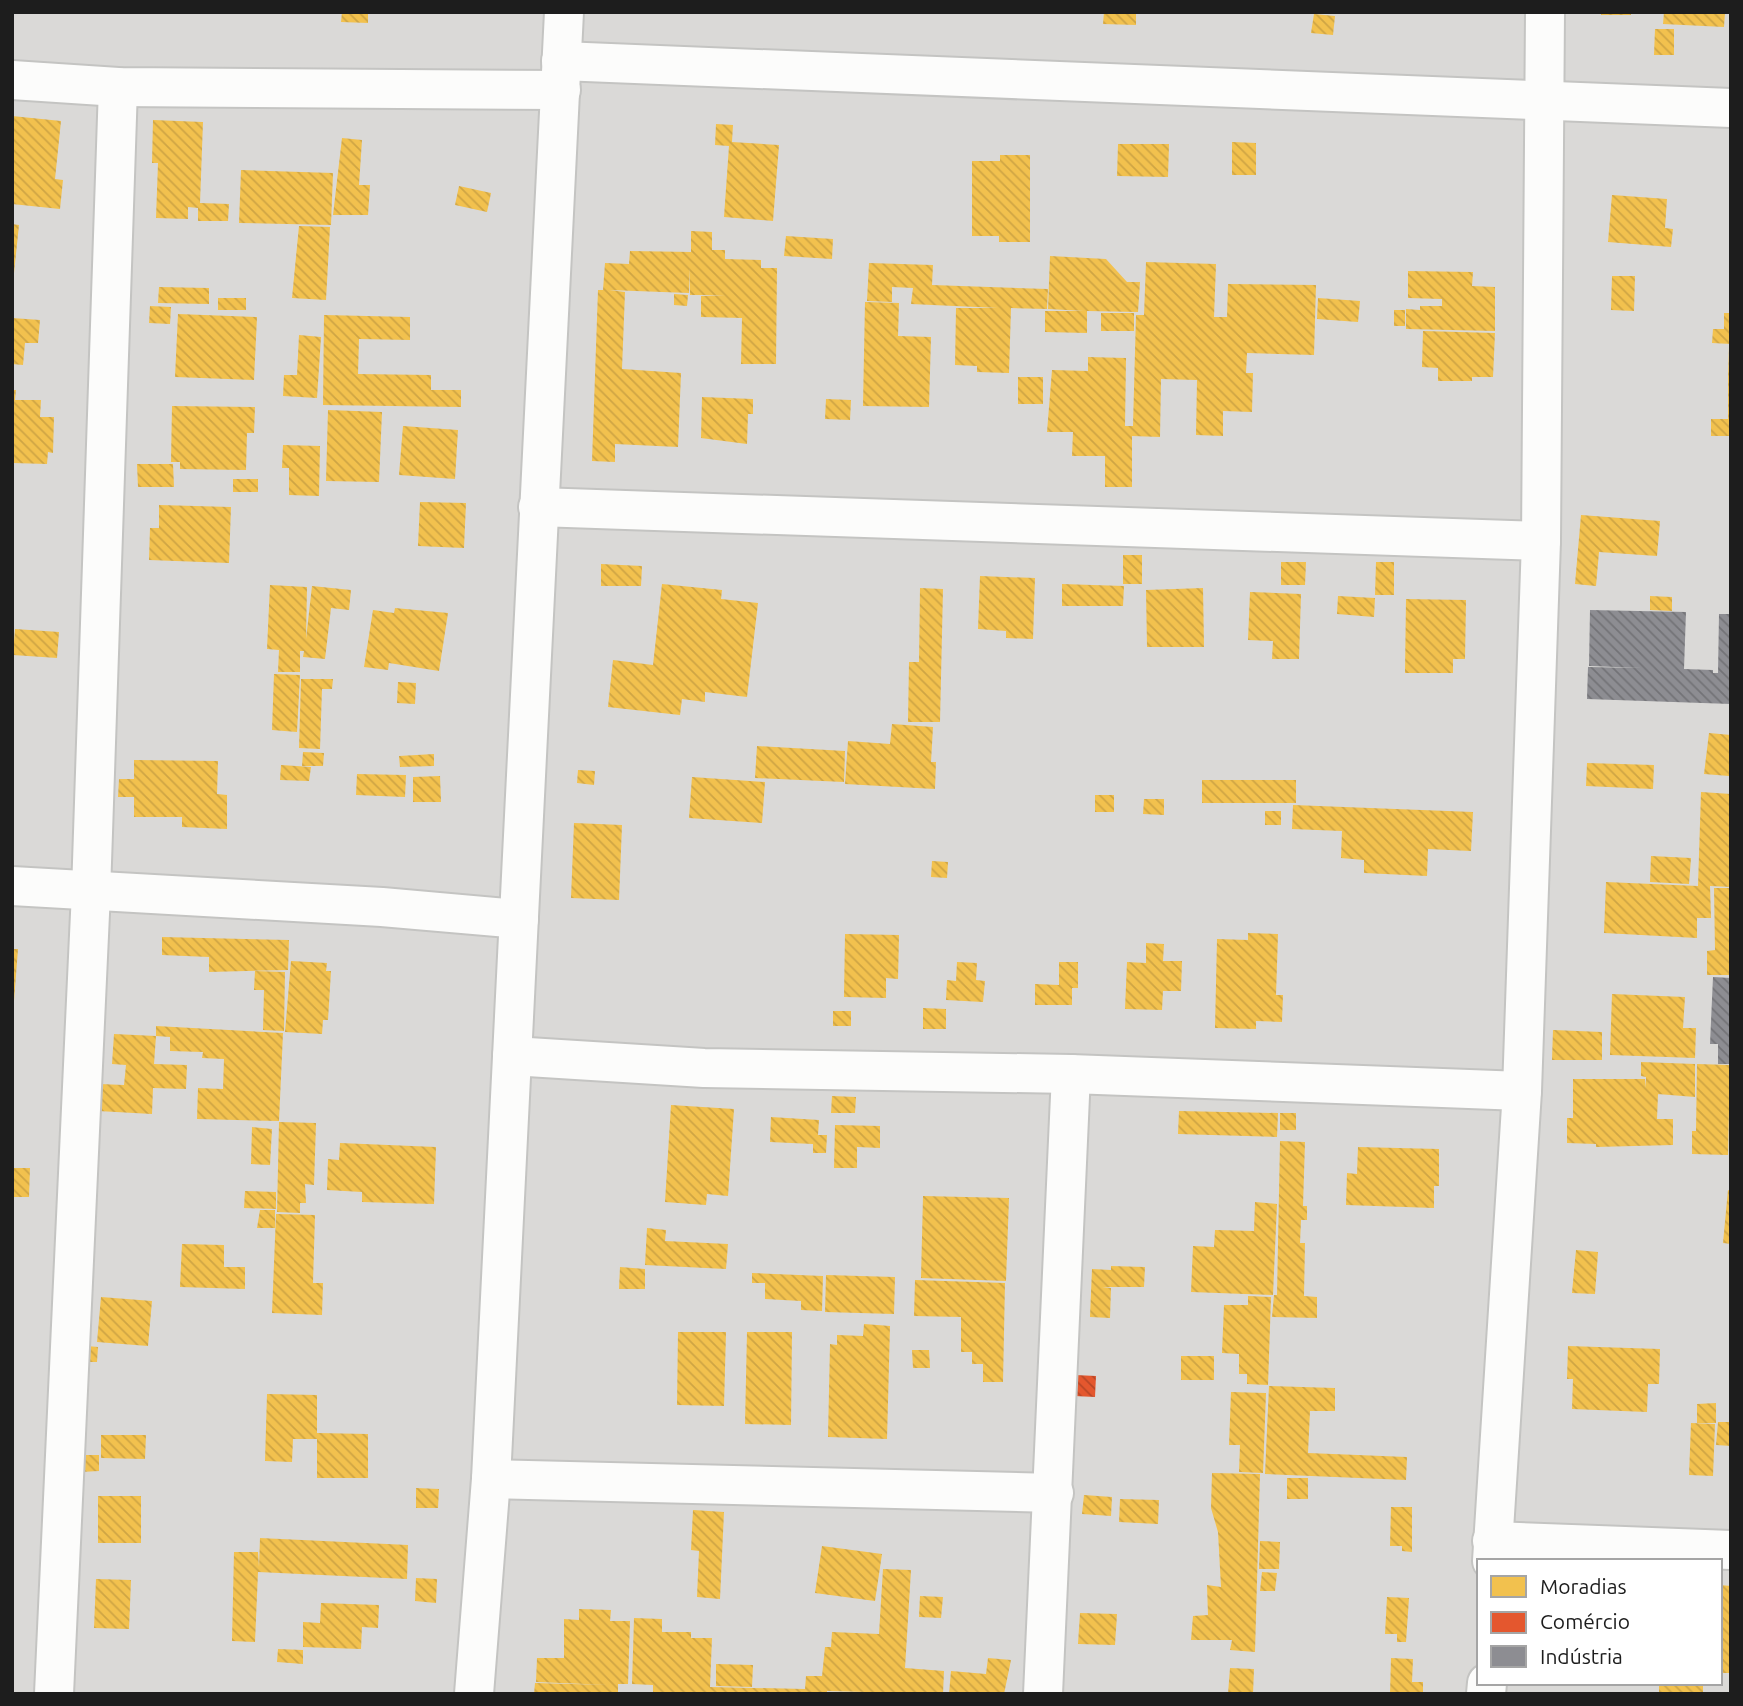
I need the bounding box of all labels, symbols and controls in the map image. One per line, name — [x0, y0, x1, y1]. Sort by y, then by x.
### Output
legend — [1477, 1559, 1722, 1685]
text: Moradias — [1540, 1574, 1627, 1598]
text: Comércio — [1540, 1609, 1630, 1633]
text: Indústria — [1540, 1644, 1623, 1668]

